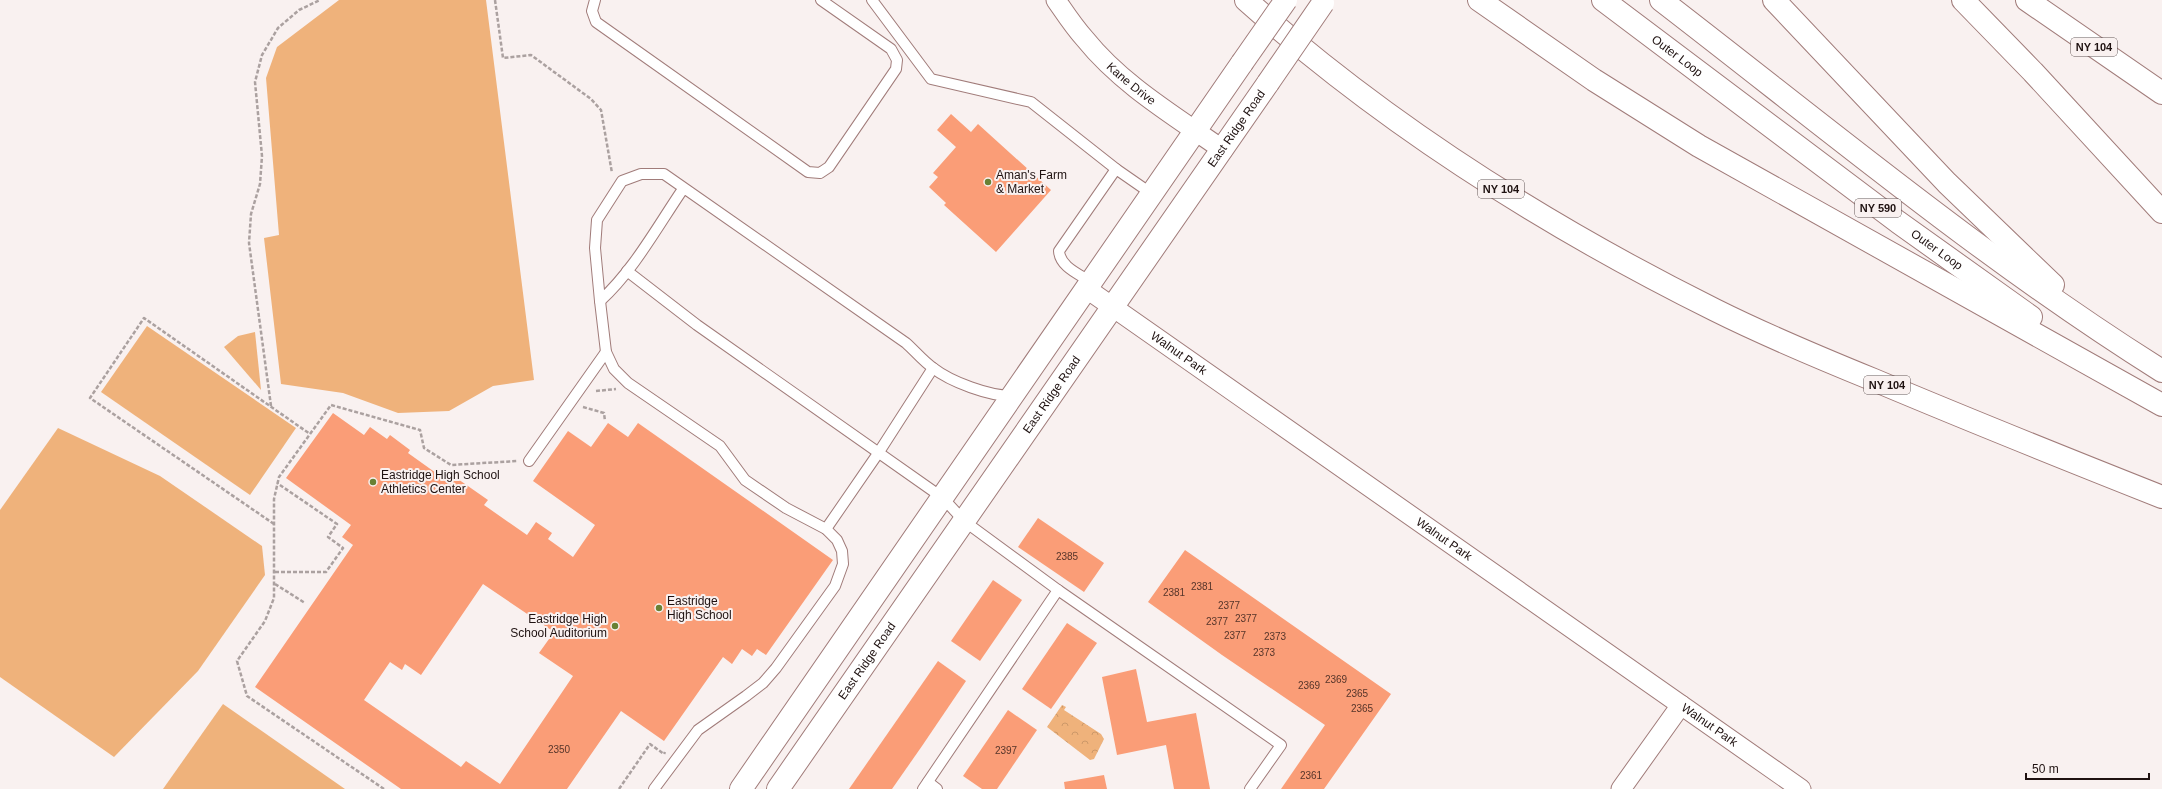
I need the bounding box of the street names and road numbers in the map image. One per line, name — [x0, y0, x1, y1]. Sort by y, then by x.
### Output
street label: Outer Loop — [1649, 32, 1706, 80]
road number: NY 104 — [2071, 38, 2117, 56]
street label: Kane Drive — [1104, 59, 1159, 108]
street label: East Ridge Road — [1205, 87, 1268, 170]
road number: NY 104 — [1478, 180, 1524, 198]
road number: NY 590 — [1855, 199, 1901, 217]
street label: Outer Loop — [1908, 227, 1966, 273]
street label: Walnut Park — [1148, 329, 1210, 378]
street label: East Ridge Road — [1020, 353, 1083, 436]
road number: NY 104 — [1864, 376, 1910, 394]
street label: Walnut Park — [1413, 515, 1476, 564]
street label: East Ridge Road — [835, 620, 899, 702]
street label: Walnut Park — [1679, 701, 1741, 750]

